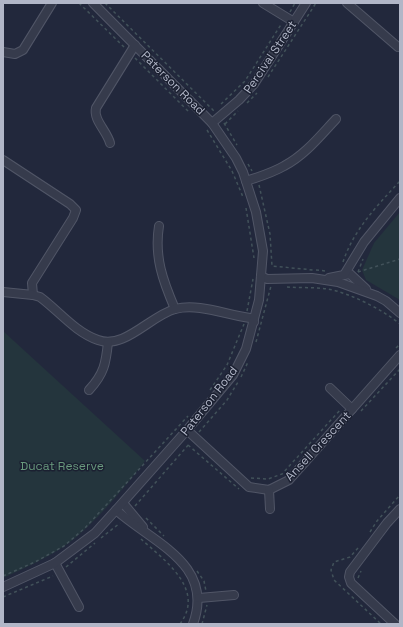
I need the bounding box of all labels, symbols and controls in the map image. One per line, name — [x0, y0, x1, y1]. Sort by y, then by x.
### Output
street label: Percival Street — [240, 18, 300, 96]
street label: Paterson Road — [138, 48, 208, 118]
street label: Paterson Road — [177, 363, 241, 439]
street label: Ansell Crescent — [282, 408, 354, 484]
park label: Ducat Reserve — [20, 458, 104, 474]

